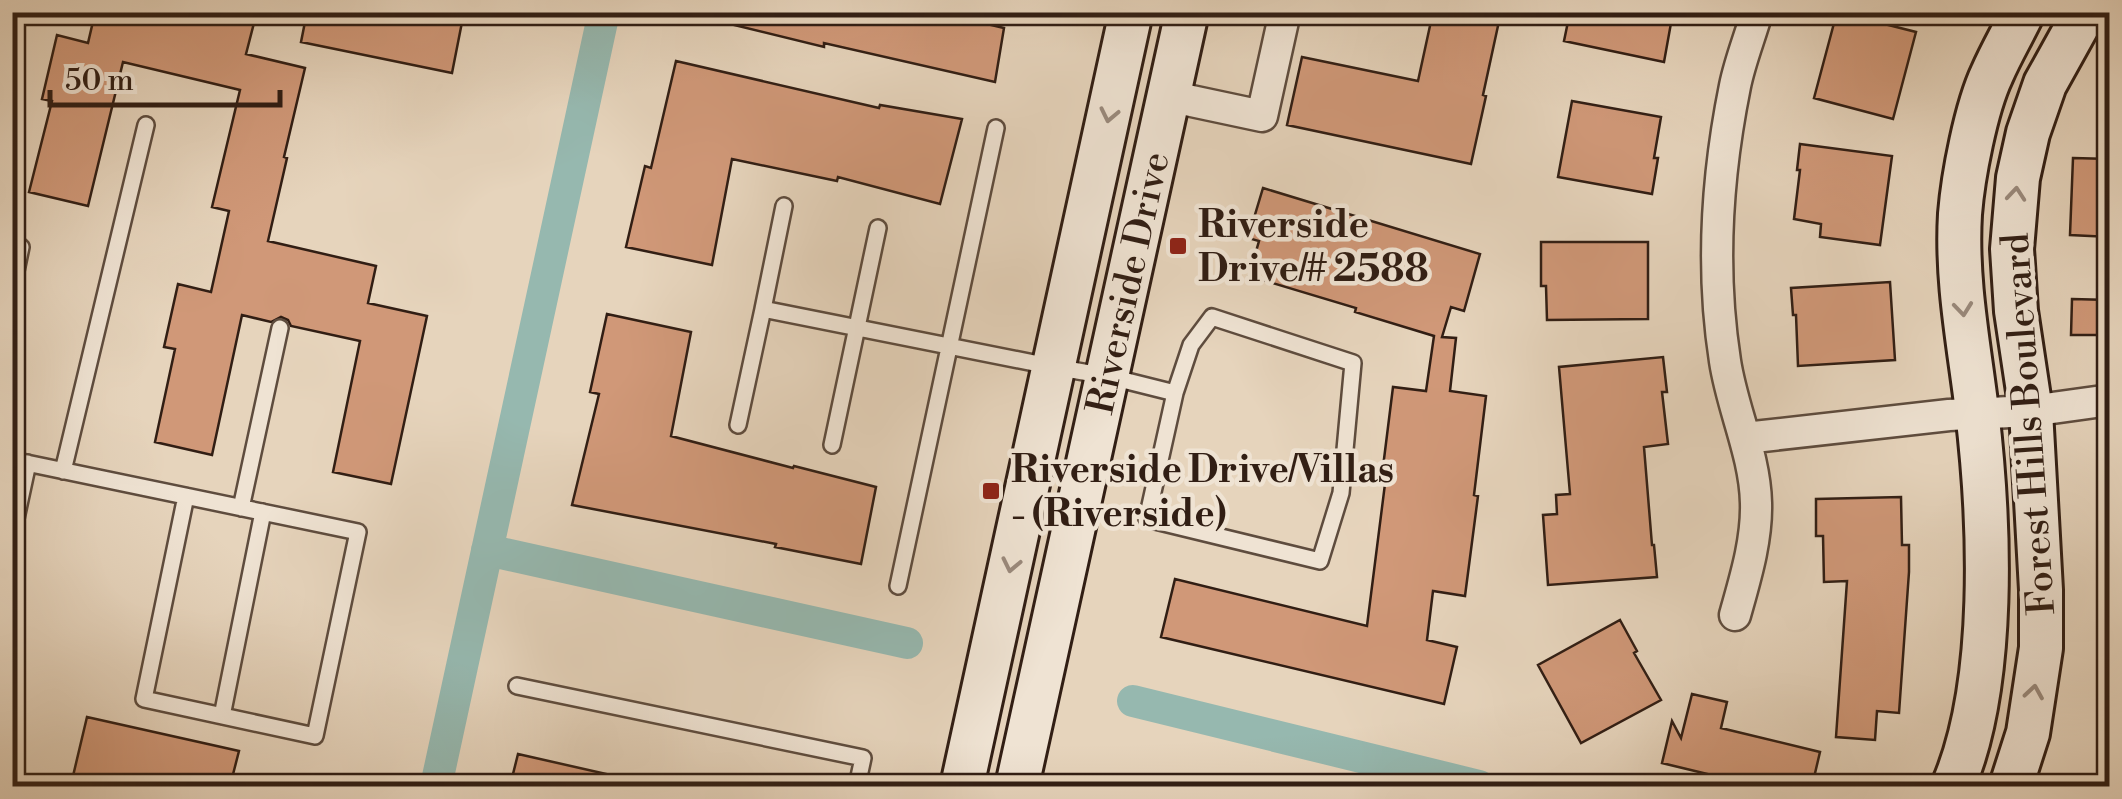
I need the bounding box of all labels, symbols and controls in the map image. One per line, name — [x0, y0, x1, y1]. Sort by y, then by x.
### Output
scale bar — [50, 45, 280, 107]
text: 50 m — [65, 62, 134, 100]
one-way arrow — [1100, 107, 1121, 124]
street label: Riverside Drive — [1077, 148, 1181, 419]
one-way arrow — [2005, 186, 2027, 202]
place label: Riverside Drive/# 2588 — [1198, 202, 1429, 293]
street label: Forest Hills Boulevard — [1993, 231, 2066, 616]
marker: Riverside Drive/# 2588 — [1167, 235, 1189, 257]
one-way arrow — [1952, 301, 1973, 317]
place label: Riverside Drive/Villas - (Riverside) — [1011, 447, 1394, 538]
marker: Riverside Drive/Villas - (Riverside) — [980, 480, 1002, 502]
one-way arrow — [1002, 556, 1023, 573]
one-way arrow — [2023, 684, 2044, 700]

